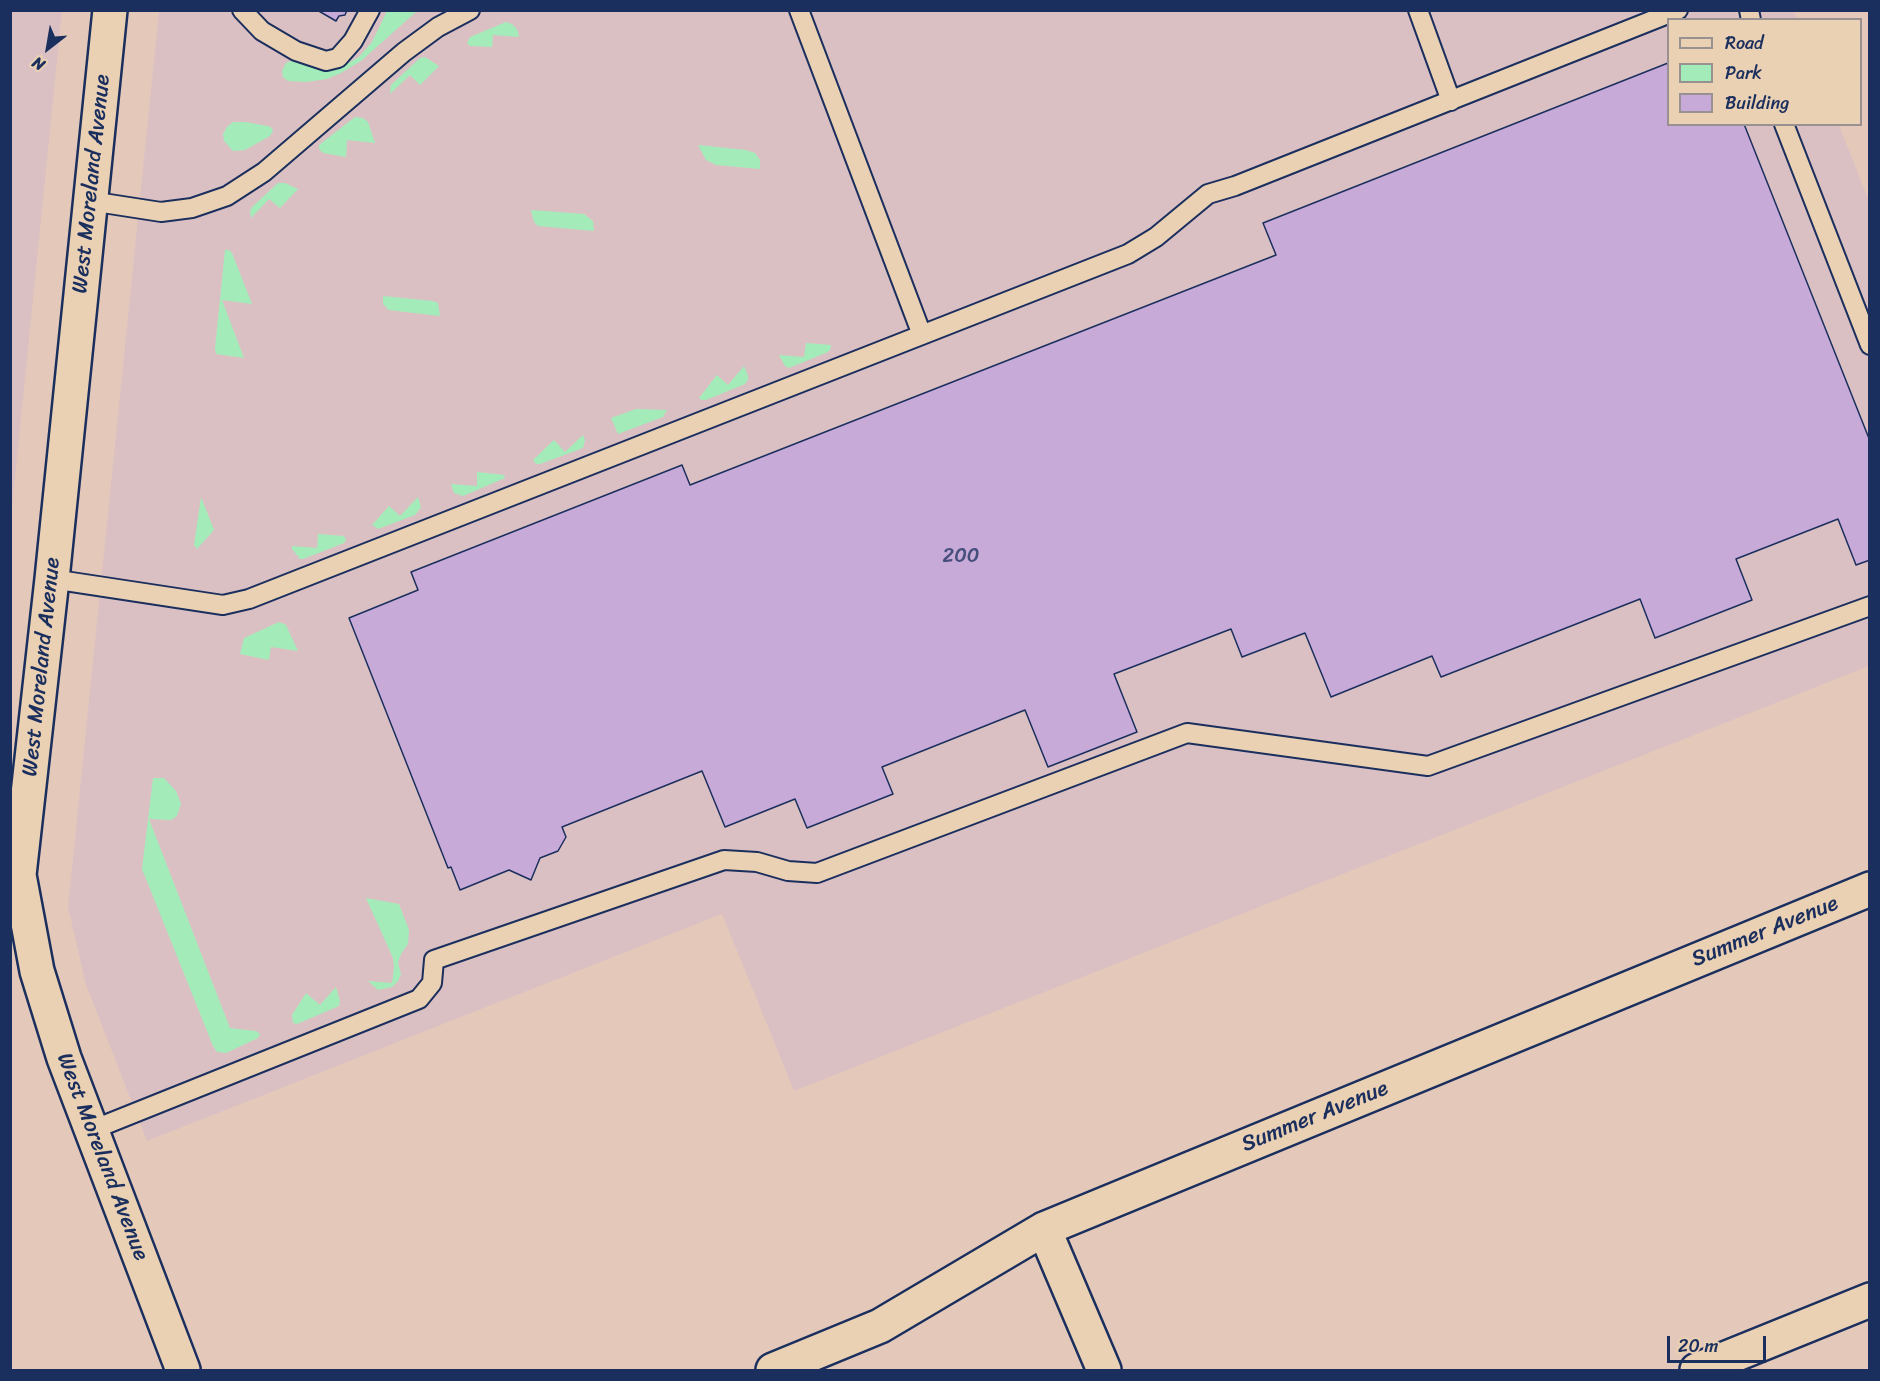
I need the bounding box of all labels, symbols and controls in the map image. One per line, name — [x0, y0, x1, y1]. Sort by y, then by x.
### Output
north arrow — [18, 18, 78, 78]
legend — [1667, 18, 1862, 126]
text: Road — [1725, 27, 1764, 59]
text: N — [26, 49, 51, 79]
text: Park — [1725, 57, 1762, 89]
street label: West Moreland Avenue — [67, 73, 117, 295]
text: Building — [1725, 87, 1789, 119]
house number: 200 — [943, 545, 979, 569]
street label: West Moreland Avenue — [17, 556, 67, 778]
street label: Summer Avenue — [1688, 891, 1842, 973]
street label: West Moreland Avenue — [50, 1050, 154, 1264]
street label: Summer Avenue — [1238, 1076, 1392, 1158]
scale bar — [1670, 1324, 1769, 1362]
text: 20 m — [1678, 1330, 1718, 1362]

